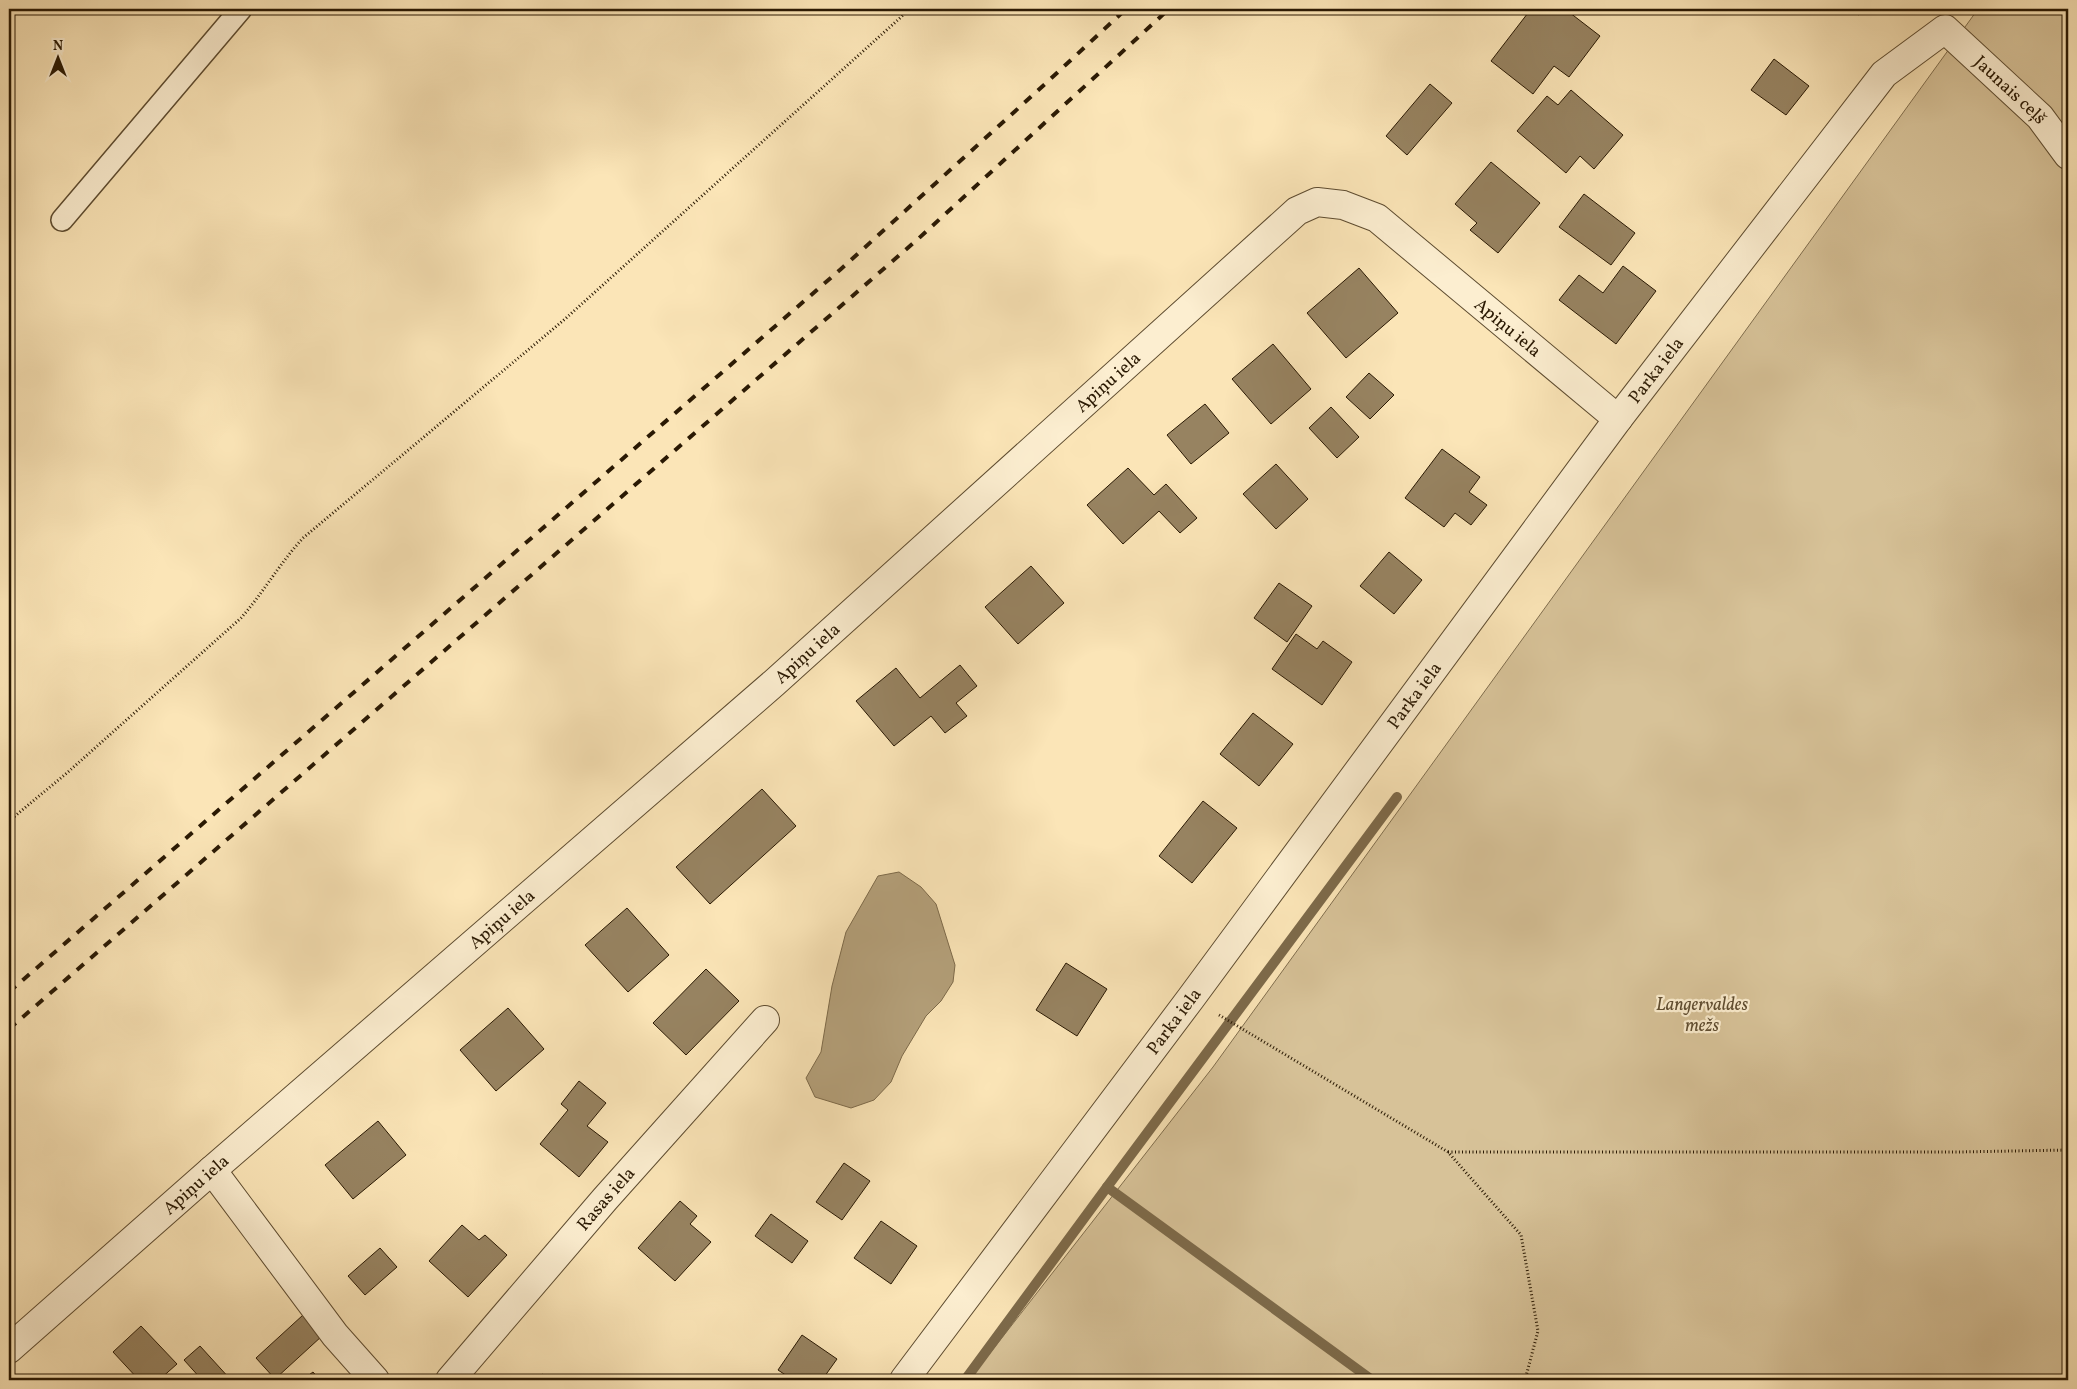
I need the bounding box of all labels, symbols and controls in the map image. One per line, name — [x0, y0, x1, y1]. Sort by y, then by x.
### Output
north arrow — [32, 32, 82, 82]
text: N — [53, 37, 63, 56]
street label: Jaunais ceļš — [1968, 51, 2052, 130]
street label: Apiņu iela — [1468, 293, 1546, 364]
street label: Parka iela — [1623, 333, 1691, 409]
street label: Apiņu iela — [1071, 347, 1147, 419]
street label: Apiņu iela — [770, 618, 846, 690]
street label: Parka iela — [1382, 657, 1449, 735]
street label: Apiņu iela — [464, 884, 541, 956]
street label: Parka iela — [1142, 983, 1208, 1060]
park label: Langervaldes mežs — [1656, 993, 1748, 1039]
street label: Apiņu iela — [158, 1149, 235, 1221]
street label: Rasas iela — [572, 1162, 642, 1237]

